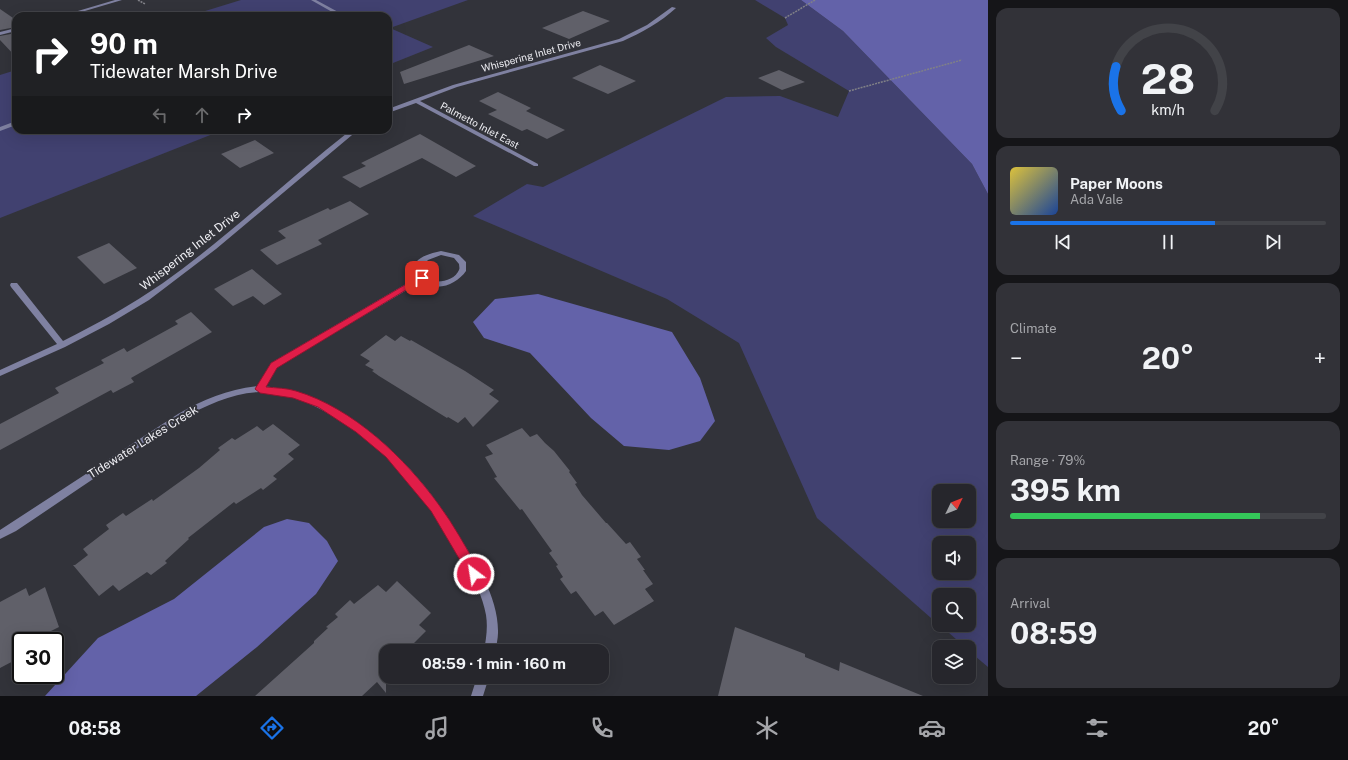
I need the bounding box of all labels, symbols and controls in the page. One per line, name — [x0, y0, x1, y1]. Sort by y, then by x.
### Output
text: 90 m — [90, 27, 158, 60]
icon: right — [24, 28, 76, 80]
street label: Whispering Inlet Drive — [480, 36, 582, 74]
text: 28 — [1141, 54, 1195, 103]
text: Tidewater Marsh Drive — [90, 61, 277, 82]
street label: Palmetto Inlet East — [438, 99, 522, 151]
text: km/h — [1151, 100, 1185, 117]
icon: left — [149, 104, 171, 126]
icon: ahead — [191, 104, 213, 126]
icon: right — [233, 104, 255, 126]
text: Paper Moons — [1070, 175, 1163, 192]
text: Ada Vale — [1070, 192, 1123, 207]
street label: Whispering Inlet Drive — [137, 207, 243, 293]
icon: previous — [1052, 231, 1074, 253]
icon: pause — [1157, 231, 1179, 253]
icon: next — [1262, 231, 1284, 253]
pin — [405, 261, 439, 295]
icon: arrive — [411, 267, 433, 289]
text: Climate — [1010, 321, 1057, 336]
text: 20° — [1142, 340, 1194, 376]
text: − — [1010, 345, 1022, 371]
text: + — [1314, 345, 1326, 371]
street label: Tidewater Lakes Creek — [85, 402, 201, 482]
text: Range · 79% — [1010, 453, 1085, 468]
text: 395 km — [1010, 472, 1121, 508]
north arrow — [932, 484, 976, 528]
map controls — [932, 484, 976, 684]
button: sound — [932, 536, 976, 580]
position arrow — [453, 553, 495, 595]
button: search — [932, 588, 976, 632]
text: Arrival — [1010, 596, 1050, 611]
text: 08:59 — [1010, 615, 1097, 651]
speed limit sign: 30 — [12, 632, 64, 684]
button: layers — [932, 640, 976, 684]
text: 08:59 · 1 min · 160 m — [422, 655, 566, 672]
icon: directions — [258, 714, 286, 742]
icon: music — [423, 714, 451, 742]
icon: phone — [588, 714, 616, 742]
icon: climate — [753, 714, 781, 742]
icon: car — [918, 714, 946, 742]
icon: filters — [1083, 714, 1111, 742]
text: 08:58 — [68, 718, 121, 739]
text: 20° — [1248, 718, 1279, 739]

